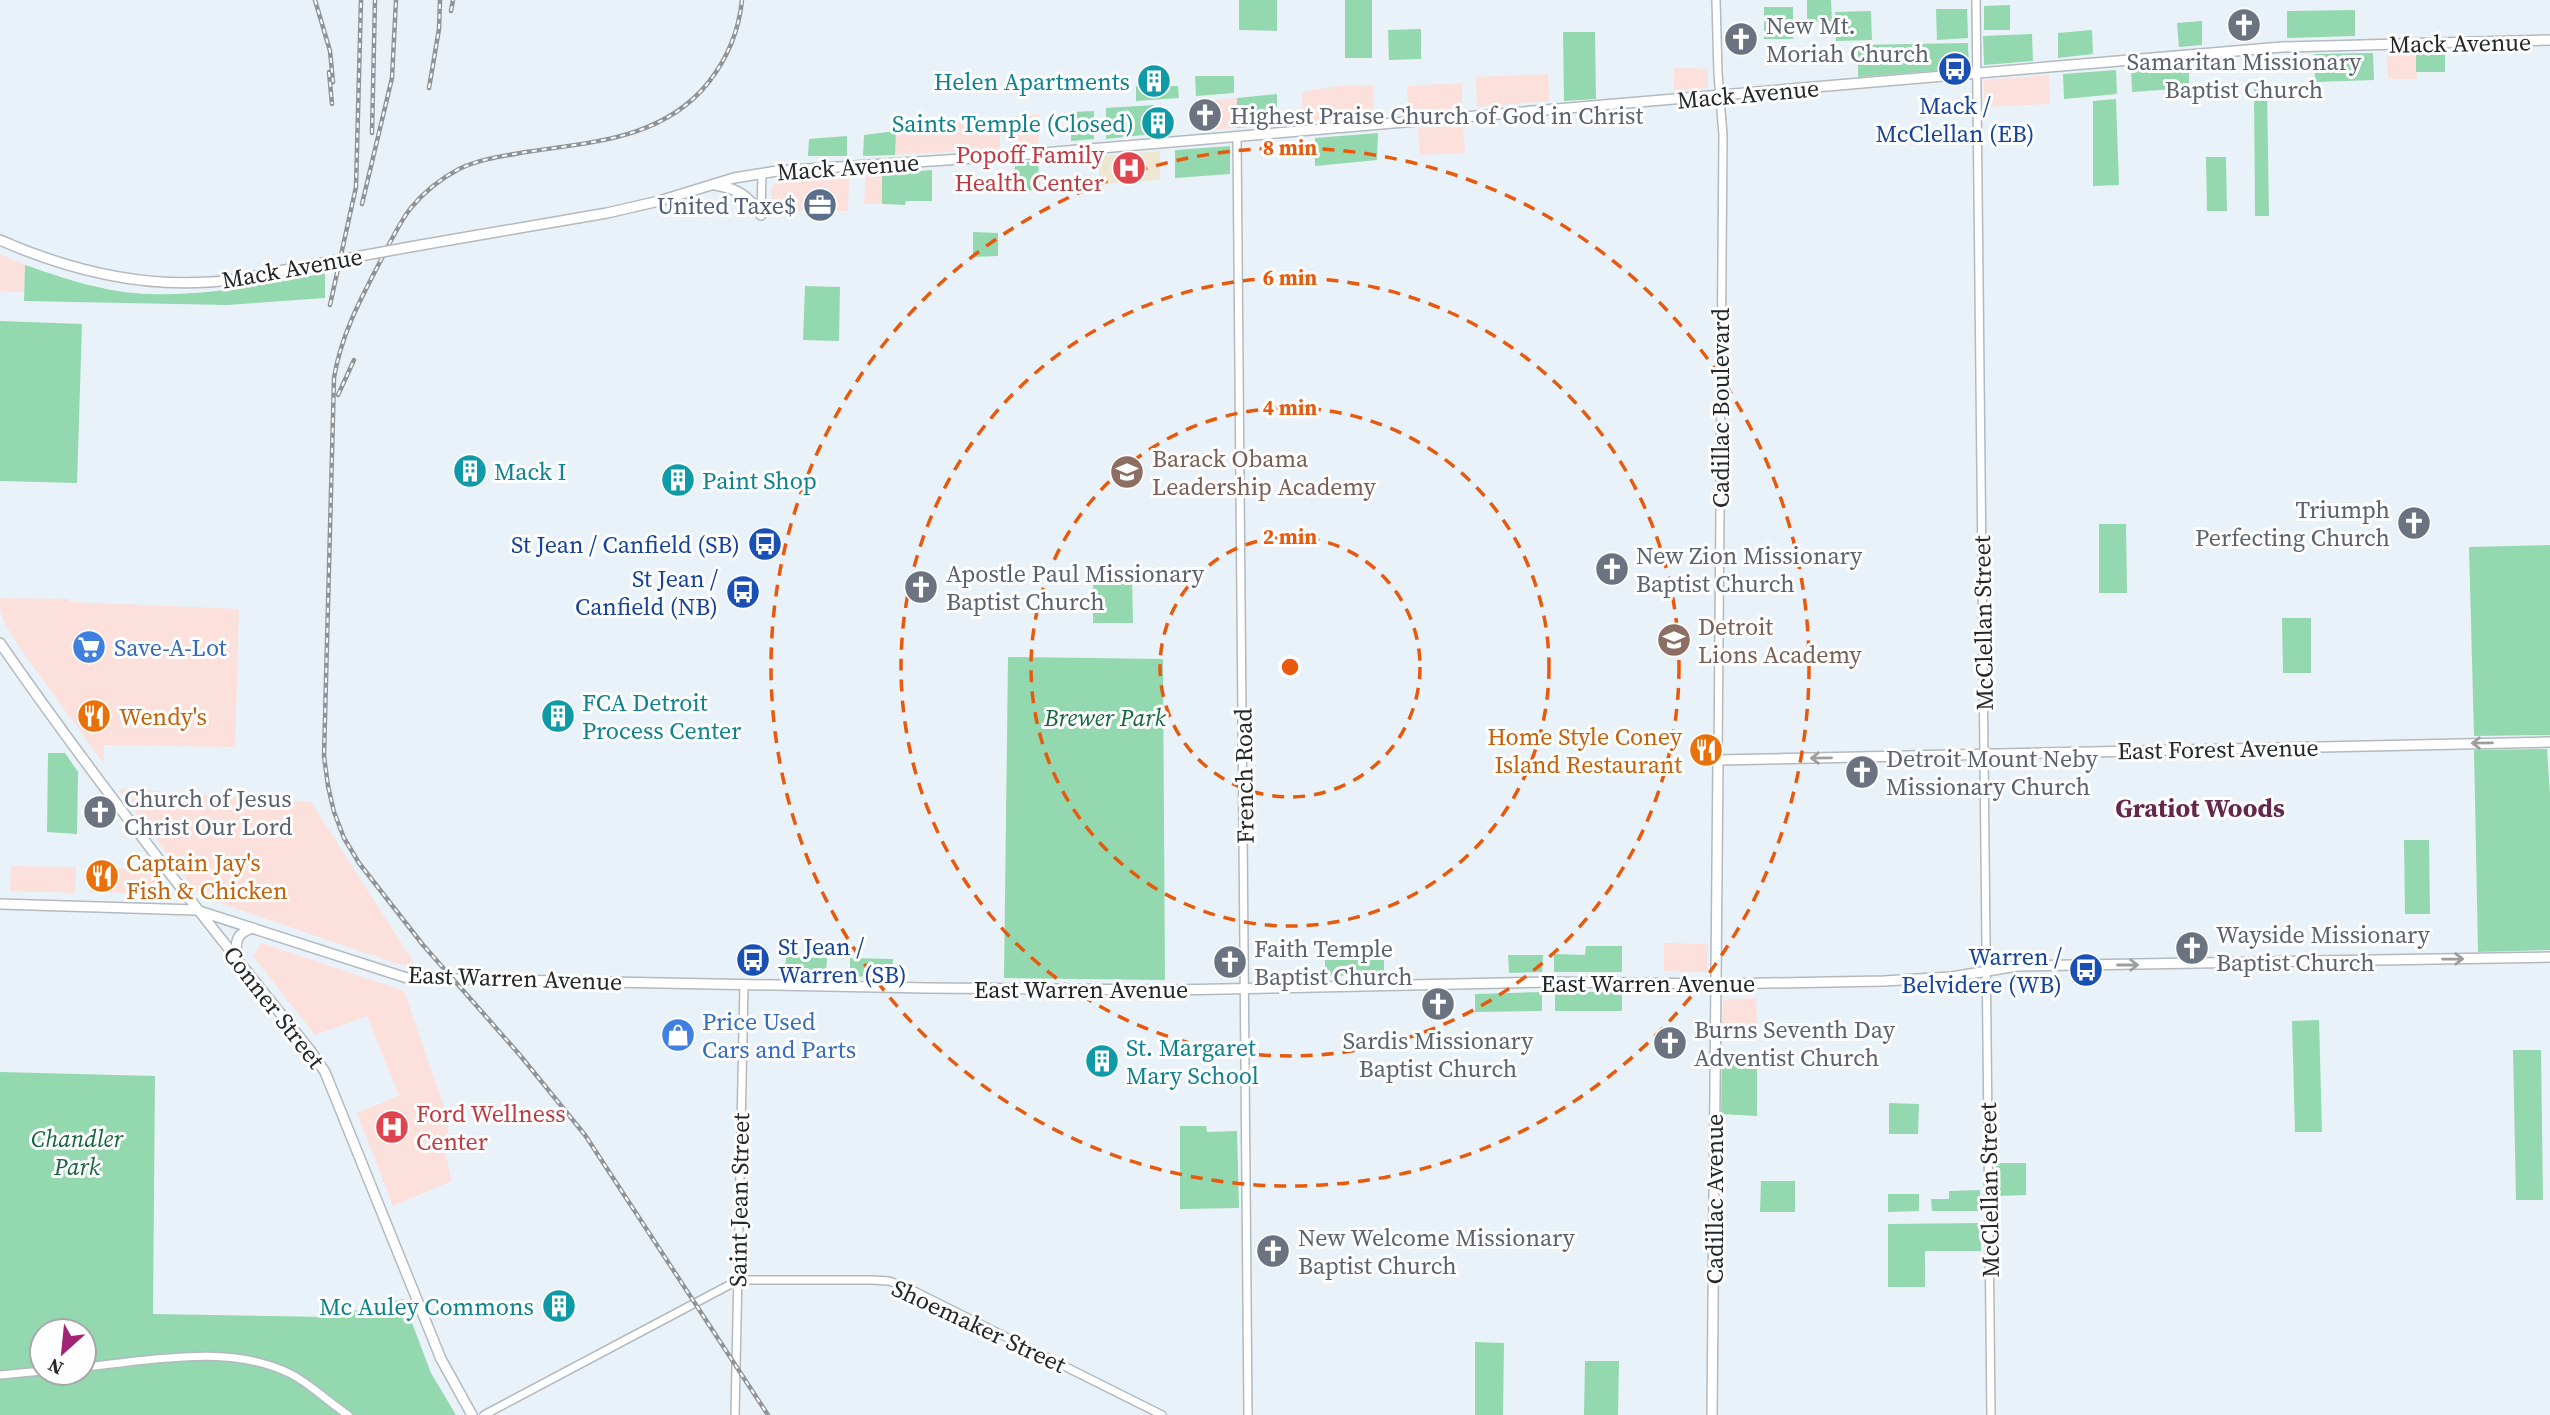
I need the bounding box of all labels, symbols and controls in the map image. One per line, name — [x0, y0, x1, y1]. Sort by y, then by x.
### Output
church icon: Samaritan Missionary Baptist Church — [2225, 6, 2263, 44]
place label: New Mt. Moriah Church — [1766, 9, 1929, 70]
church icon: New Mt. Moriah Church — [1722, 20, 1760, 58]
street label: Mack Avenue — [2389, 25, 2531, 61]
place label: Samaritan Missionary Baptist Church — [2127, 45, 2362, 106]
bus stop icon: Mack / McClellan (EB) — [1936, 50, 1974, 88]
building icon: Helen Apartments — [1135, 62, 1173, 100]
place label: Helen Apartments — [934, 65, 1130, 98]
street label: Mack Avenue — [1676, 71, 1820, 117]
place label: Mack / McClellan (EB) — [1876, 89, 2034, 150]
church icon: Highest Praise Church of God in Christ — [1186, 96, 1224, 134]
place label: Highest Praise Church of God in Christ — [1230, 99, 1644, 132]
building icon: Saints Temple (Closed) — [1139, 104, 1177, 142]
place label: Saints Temple (Closed) — [892, 107, 1134, 140]
text: 8 min — [1263, 133, 1317, 162]
place label: Popoff Family Health Center — [954, 138, 1105, 199]
street label: Mack Avenue — [776, 146, 920, 188]
hospital icon: Popoff Family Health Center — [1110, 149, 1148, 187]
office icon: United Taxe$ — [801, 186, 839, 224]
place label: United Taxe$ — [657, 189, 796, 222]
street label: Mack Avenue — [219, 239, 365, 297]
text: 6 min — [1263, 263, 1317, 292]
street label: Cadillac Boulevard — [1704, 307, 1737, 508]
text: 4 min — [1263, 393, 1317, 422]
place label: Barack Obama Leadership Academy — [1152, 442, 1377, 503]
building icon: Mack I — [451, 452, 489, 490]
school or university icon: Barack Obama Leadership Academy — [1108, 453, 1146, 491]
place label: Mack I — [494, 455, 566, 488]
building icon: Paint Shop — [659, 461, 697, 499]
place label: Paint Shop — [702, 464, 817, 497]
place label: Triumph Perfecting Church — [2195, 493, 2390, 554]
church icon: Triumph Perfecting Church — [2395, 504, 2433, 542]
text: 2 min — [1263, 522, 1317, 551]
bus stop icon: St Jean / Canfield (SB) — [746, 525, 784, 563]
place label: St Jean / Canfield (SB) — [511, 528, 740, 561]
street label: McClellan Street — [1965, 535, 2001, 711]
place label: New Zion Missionary Baptist Church — [1636, 539, 1863, 600]
church icon: New Zion Missionary Baptist Church — [1593, 550, 1631, 588]
place label: Apostle Paul Missionary Baptist Church — [946, 557, 1205, 618]
place label: St Jean / Canfield (NB) — [575, 562, 718, 623]
church icon: Apostle Paul Missionary Baptist Church — [902, 568, 940, 606]
bus stop icon: St Jean / Canfield (NB) — [724, 573, 762, 611]
place label: Detroit Lions Academy — [1698, 610, 1862, 671]
school or university icon: Detroit Lions Academy — [1655, 621, 1693, 659]
supermarket icon: Save-A-Lot — [70, 628, 108, 666]
place label: Save-A-Lot — [114, 631, 227, 664]
centre of rings — [1278, 655, 1302, 679]
place label: FCA Detroit Process Center — [582, 686, 741, 747]
restaurant icon: Wendy's — [75, 697, 113, 735]
building icon: FCA Detroit Process Center — [539, 697, 577, 735]
place label: Wendy's — [119, 700, 207, 733]
park label: Brewer Park — [1043, 701, 1166, 734]
street label: French Road — [1226, 707, 1262, 844]
place label: Home Style Coney Island Restaurant — [1487, 720, 1683, 781]
restaurant icon: Home Style Coney Island Restaurant — [1687, 731, 1725, 769]
street label: East Forest Avenue — [2117, 731, 2319, 767]
one-way arrow — [2471, 737, 2494, 750]
place label: Detroit Mount Neby Missionary Church — [1886, 742, 2099, 803]
one-way arrow — [1810, 751, 1833, 764]
church icon: Detroit Mount Neby Missionary Church — [1843, 753, 1881, 791]
place label: Church of Jesus Christ Our Lord — [124, 782, 293, 843]
district label: Gratiot Woods — [2115, 790, 2285, 826]
church icon: Church of Jesus Christ Our Lord — [81, 793, 119, 831]
place label: Captain Jay's Fish & Chicken — [126, 846, 287, 907]
restaurant icon: Captain Jay's Fish & Chicken — [83, 857, 121, 895]
place label: Wayside Missionary Baptist Church — [2216, 918, 2430, 979]
church icon: Wayside Missionary Baptist Church — [2173, 929, 2211, 967]
place label: St Jean / Warren (SB) — [778, 930, 907, 991]
place label: Faith Temple Baptist Church — [1254, 932, 1413, 993]
street label: Conner Street — [216, 939, 333, 1075]
place label: Warren / Belvidere (WB) — [1901, 940, 2062, 1001]
bus stop icon: St Jean / Warren (SB) — [734, 941, 772, 979]
church icon: Faith Temple Baptist Church — [1211, 943, 1249, 981]
bus stop icon: Warren / Belvidere (WB) — [2067, 951, 2105, 989]
one-way arrow — [2442, 953, 2465, 966]
street label: East Warren Avenue — [407, 958, 623, 998]
one-way arrow — [2116, 958, 2139, 972]
street label: East Warren Avenue — [1541, 967, 1755, 1000]
street label: East Warren Avenue — [974, 973, 1188, 1006]
church icon: Sardis Missionary Baptist Church — [1419, 985, 1457, 1023]
place label: Price Used Cars and Parts — [702, 1005, 856, 1066]
place label: Burns Seventh Day Adventist Church — [1694, 1013, 1896, 1074]
shop icon: Price Used Cars and Parts — [659, 1016, 697, 1054]
place label: Sardis Missionary Baptist Church — [1343, 1024, 1534, 1085]
church icon: Burns Seventh Day Adventist Church — [1651, 1024, 1689, 1062]
place label: St. Margaret Mary School — [1126, 1031, 1259, 1092]
building icon: St. Margaret Mary School — [1083, 1042, 1121, 1080]
place label: Ford Wellness Center — [416, 1097, 566, 1158]
street label: McClellan Street — [1971, 1102, 2007, 1278]
hospital icon: Ford Wellness Center — [373, 1108, 411, 1146]
street label: Saint Jean Street — [721, 1112, 757, 1287]
street label: Cadillac Avenue — [1698, 1114, 1731, 1284]
park label: Chandler Park — [31, 1122, 124, 1183]
place label: New Welcome Missionary Baptist Church — [1298, 1221, 1575, 1282]
church icon: New Welcome Missionary Baptist Church — [1254, 1232, 1292, 1270]
street label: Shoemaker Street — [887, 1271, 1072, 1381]
building icon: Mc Auley Commons — [540, 1287, 578, 1325]
place label: Mc Auley Commons — [319, 1290, 534, 1323]
north arrow — [28, 1317, 98, 1387]
text: N — [43, 1352, 67, 1382]

